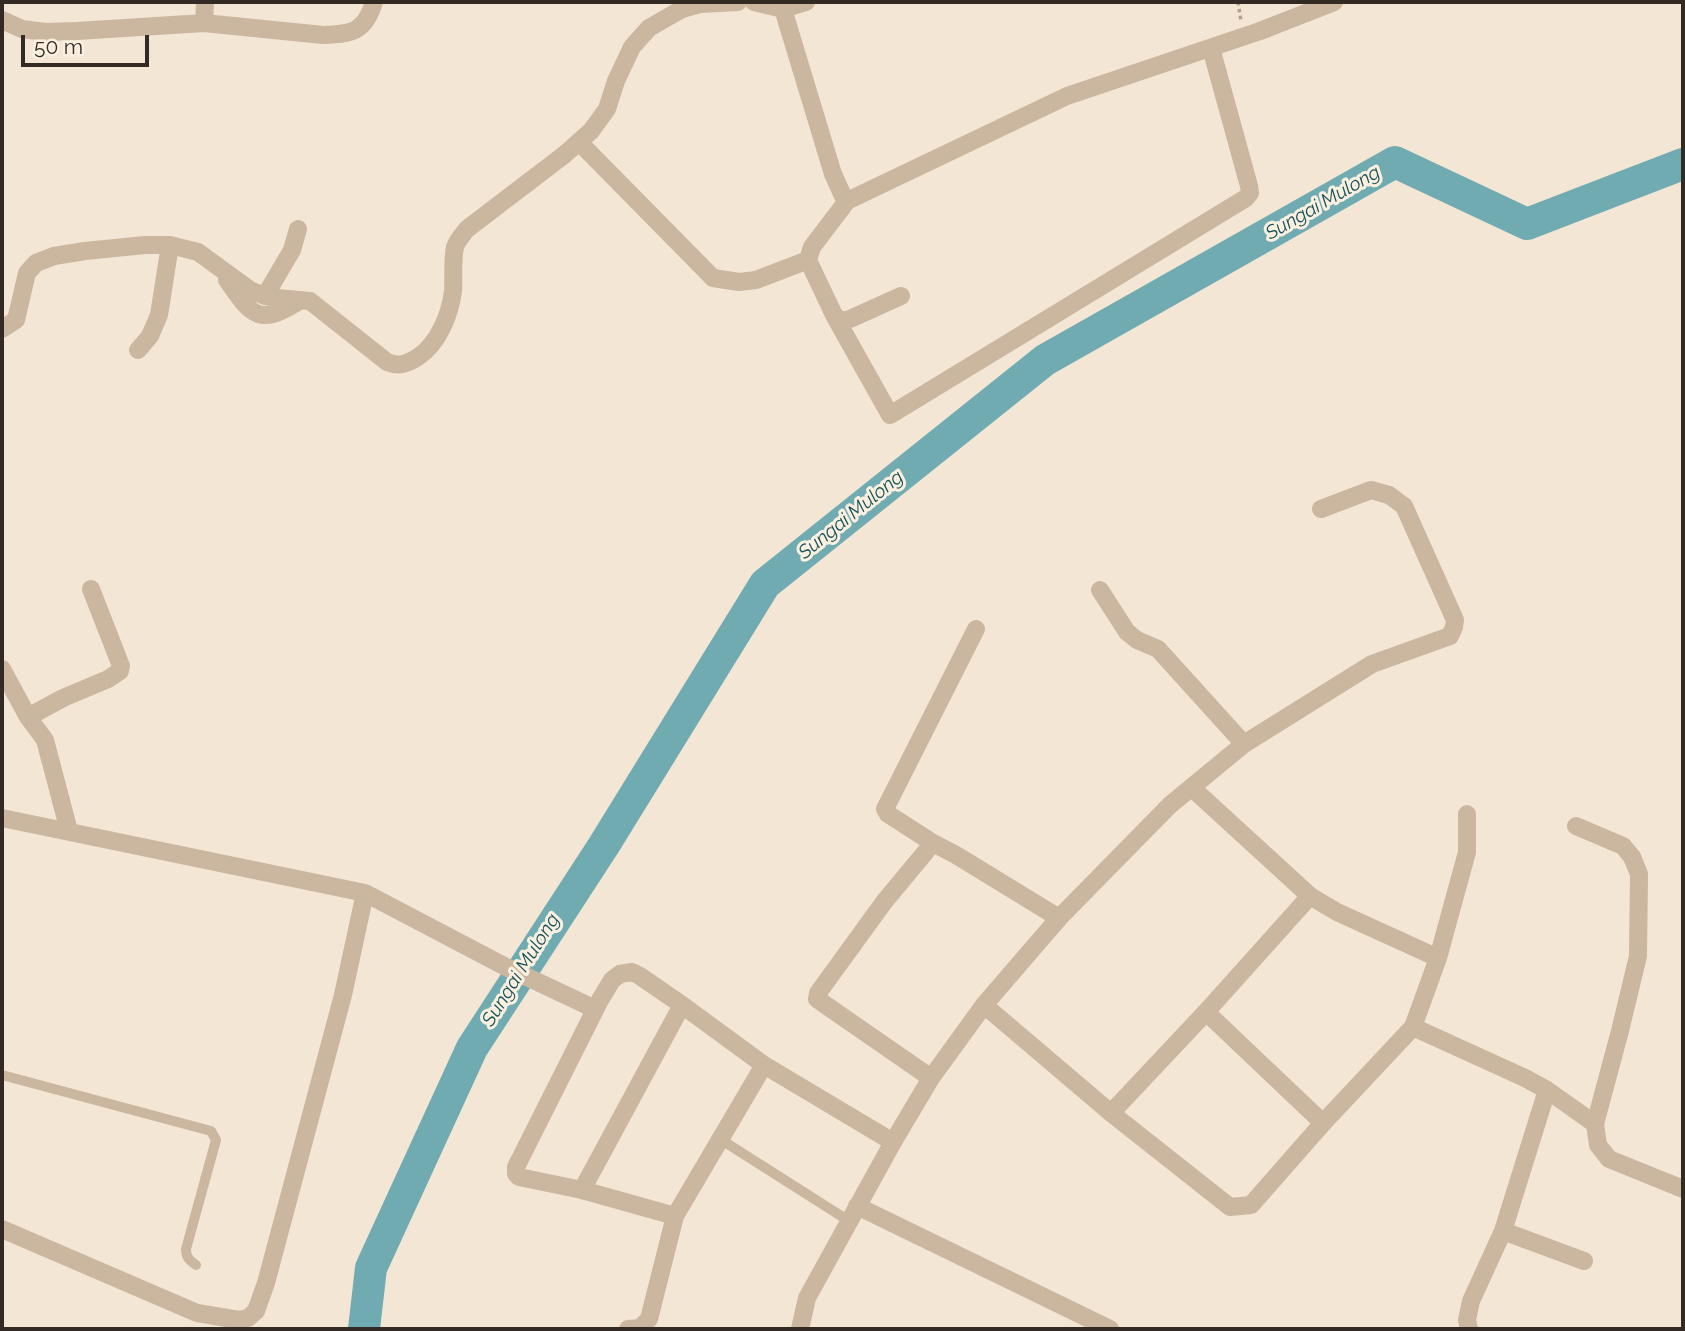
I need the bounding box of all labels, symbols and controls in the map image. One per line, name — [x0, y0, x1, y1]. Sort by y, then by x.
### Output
scale bar — [24, 21, 152, 65]
text: 50 m — [34, 34, 83, 59]
water label: Sungai Mulong — [1262, 161, 1384, 245]
water label: Sungai Mulong — [794, 466, 908, 564]
water label: Sungai Mulong — [477, 910, 565, 1030]

